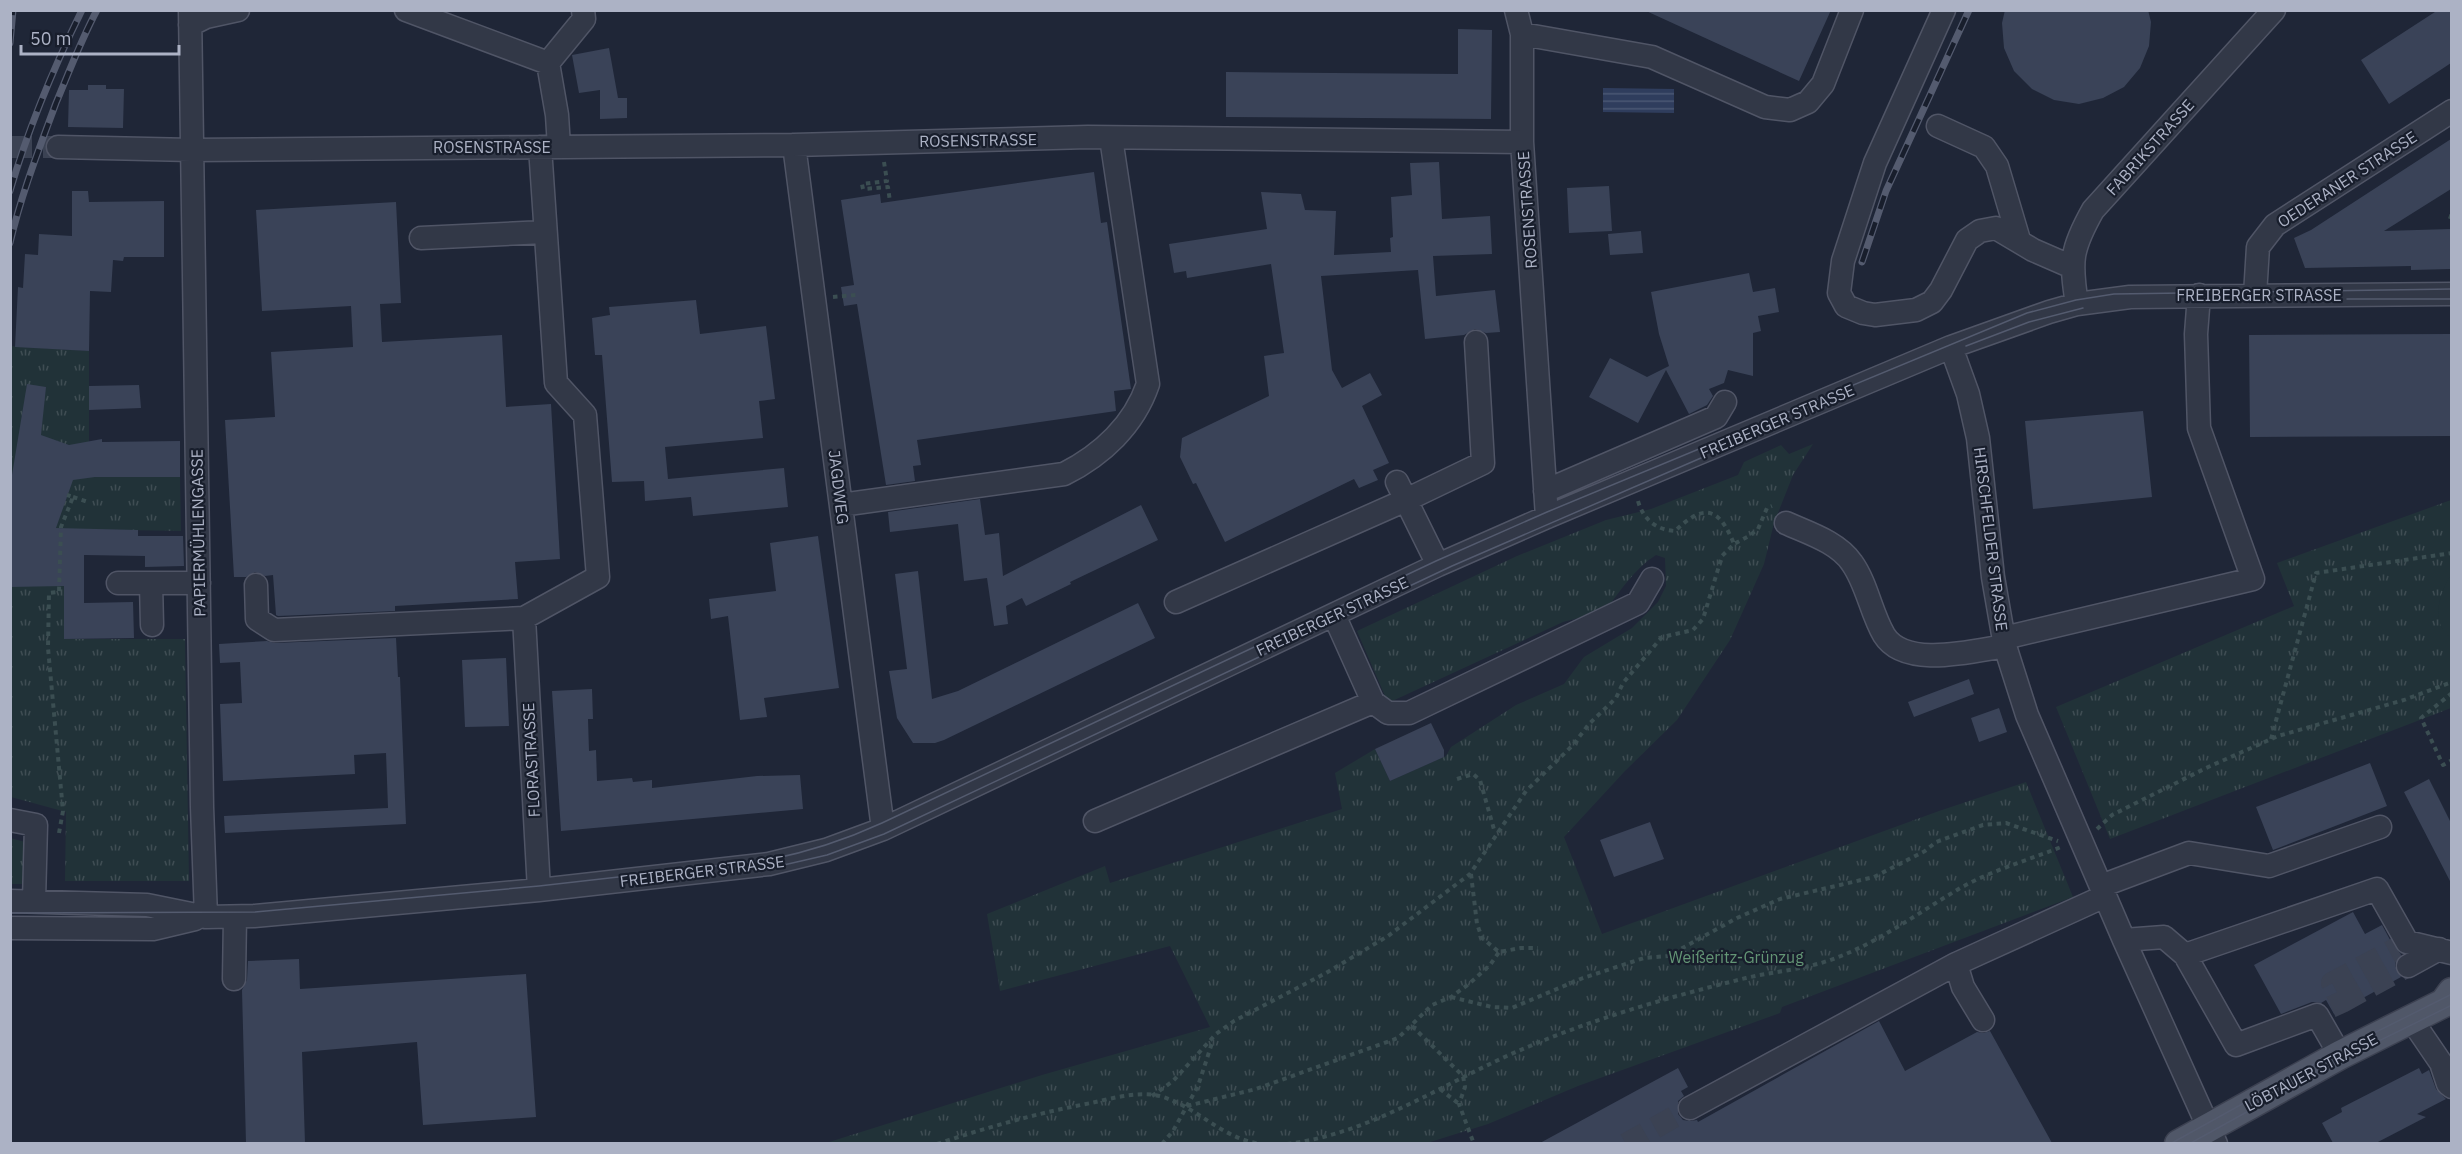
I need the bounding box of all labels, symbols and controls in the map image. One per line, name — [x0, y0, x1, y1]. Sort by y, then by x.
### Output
scale bar — [21, 18, 178, 56]
text: 50 m — [30, 27, 72, 50]
street label: FABRIKSTRASSE — [2102, 95, 2198, 199]
street label: OEDERANER STRASSE — [2273, 126, 2421, 232]
street label: ROSENSTRASSE — [919, 129, 1037, 151]
street label: ROSENSTRASSE — [433, 137, 551, 157]
street label: ROSENSTRASSE — [1513, 151, 1541, 269]
street label: FREIBERGER STRASSE — [2176, 285, 2342, 305]
street label: FREIBERGER STRASSE — [1697, 379, 1857, 463]
street label: HIRSCHFELDER STRASSE — [1970, 446, 2012, 632]
street label: PAPIERMÜHLENGASSE — [187, 449, 209, 617]
street label: JAGDWEG — [825, 449, 853, 525]
street label: FREIBERGER STRASSE — [1253, 572, 1411, 660]
street label: FLORASTRASSE — [518, 702, 544, 818]
street label: FREIBERGER STRASSE — [619, 851, 785, 891]
park label: Weißeritz-Grünzug — [1668, 947, 1804, 967]
street label: LÖBTAUER STRASSE — [2241, 1028, 2381, 1116]

